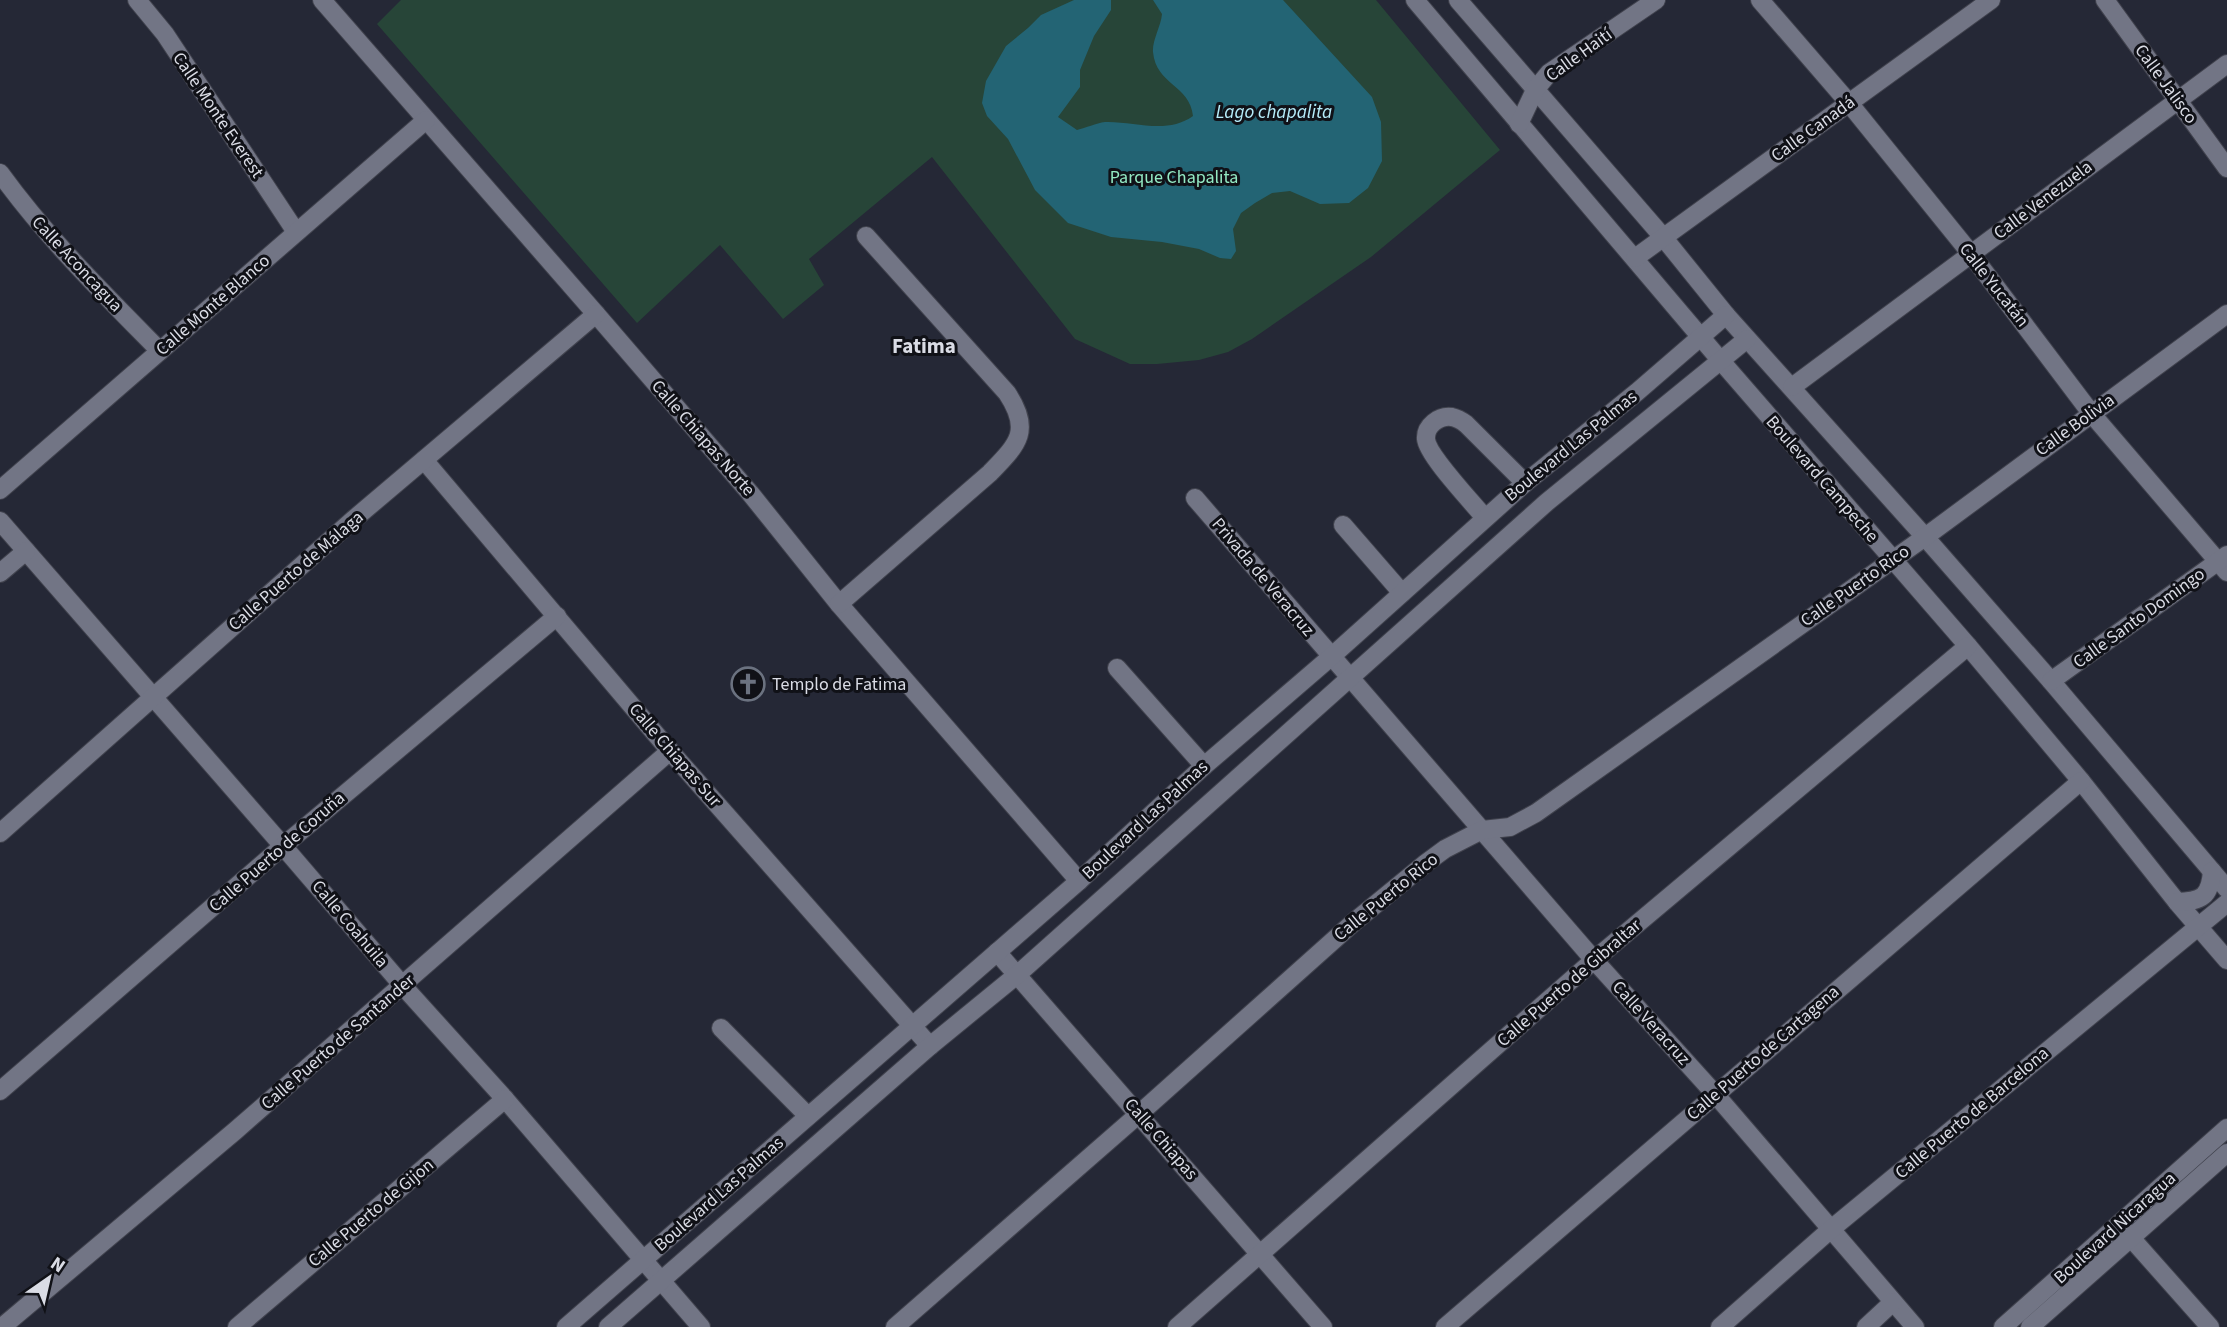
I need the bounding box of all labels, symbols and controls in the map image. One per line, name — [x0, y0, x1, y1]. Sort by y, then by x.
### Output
street label: Calle Haití — [1541, 22, 1618, 88]
street label: Calle Jalisco — [2129, 39, 2203, 129]
street label: Calle Monte Everest — [167, 47, 269, 183]
street label: Calle Canadá — [1766, 90, 1860, 168]
water label: Lago chapalita — [1216, 99, 1332, 126]
street label: Calle Venezuela — [1989, 155, 2097, 245]
park label: Parque Chapalita — [1110, 165, 1238, 190]
street label: Calle Aconcagua — [26, 210, 128, 318]
street label: Calle Yucatán — [1953, 238, 2035, 332]
street label: Calle Monte Blanco — [151, 248, 275, 362]
district label: Fatima — [892, 331, 956, 361]
street label: Calle Chiapas Norte — [645, 374, 761, 502]
street label: Boulevard Las Palmas — [1499, 385, 1643, 507]
street label: Calle Bolivia — [2030, 388, 2120, 462]
street label: Boulevard Campeche — [1760, 410, 1884, 548]
street label: Calle Puerto de Málaga — [223, 505, 369, 637]
street label: Privada de Veracruz — [1206, 512, 1320, 642]
street label: Calle Puerto Rico — [1796, 539, 1914, 633]
street label: Calle Santo Domingo — [2068, 562, 2210, 674]
church icon: Templo de Fatima — [729, 665, 767, 703]
place label: Templo de Fatima — [772, 672, 906, 697]
street label: Calle Chiapas Sur — [623, 698, 728, 813]
street label: Boulevard Las Palmas — [1076, 755, 1214, 885]
street label: Calle Puerto de Coruña — [204, 786, 350, 918]
street label: Calle Puerto Rico — [1329, 847, 1443, 947]
street label: Calle Coahuila — [306, 875, 394, 973]
street label: Calle Puerto de Gibraltar — [1491, 913, 1647, 1053]
street label: Calle Puerto de Santander — [256, 968, 421, 1116]
street label: Calle Veracruz — [1606, 975, 1696, 1071]
street label: Calle Puerto de Cartagena — [1681, 980, 1845, 1126]
street label: Calle Puerto de Barcelona — [1890, 1041, 2054, 1185]
street label: Calle Chiapas — [1118, 1093, 1204, 1185]
street label: Boulevard Las Palmas — [649, 1131, 789, 1257]
street label: Calle Puerto de Gijon — [303, 1153, 439, 1273]
street label: Boulevard Nicaragua — [2048, 1166, 2182, 1290]
north arrow — [14, 1243, 84, 1313]
text: N — [45, 1250, 70, 1280]

